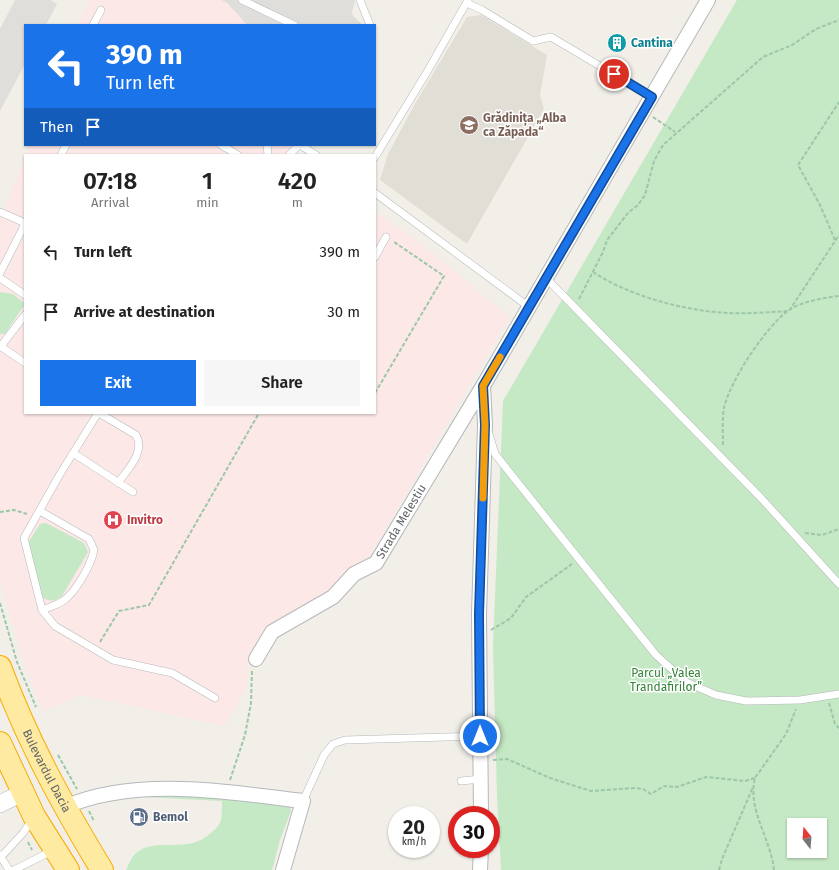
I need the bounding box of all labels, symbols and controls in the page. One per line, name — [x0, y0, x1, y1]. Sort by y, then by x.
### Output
building icon: Cantina — [606, 32, 628, 54]
place label: Cantina — [631, 36, 673, 50]
text: 390 m — [106, 38, 183, 71]
icon: left — [40, 40, 92, 92]
pin — [597, 57, 631, 91]
icon: arrive — [603, 63, 625, 85]
text: Turn left — [106, 72, 175, 94]
place label: Grădinița „Alba ca Zăpada“ — [483, 111, 567, 139]
school or university icon: Grădinița „Alba ca Zăpada“ — [458, 114, 480, 136]
icon: arrive — [82, 116, 104, 138]
text: Then — [40, 118, 74, 136]
text: 07:18 — [83, 167, 137, 195]
text: 1 — [202, 167, 213, 195]
text: 420 — [278, 167, 317, 195]
text: Arrival — [91, 195, 129, 210]
text: min — [196, 195, 219, 210]
text: m — [292, 195, 303, 210]
icon: left — [40, 241, 62, 263]
text: Turn left — [74, 243, 132, 261]
text: 390 m — [320, 243, 360, 261]
icon: arrive — [40, 301, 62, 323]
text: Arrive at destination — [74, 303, 215, 321]
text: 30 m — [327, 303, 360, 321]
button: Exit — [40, 360, 196, 406]
button: Share — [204, 360, 360, 406]
street label: Strada Melestiu — [373, 482, 429, 561]
hospital icon: Invitro — [102, 509, 124, 531]
place label: Invitro — [127, 513, 163, 527]
park label: Parcul „Valea Trandafirilor” — [630, 666, 702, 694]
position arrow — [459, 715, 501, 757]
street label: Bulevardul Dacia — [20, 727, 74, 815]
fuel station icon: Bemol — [128, 806, 150, 828]
speed limit sign: 30 — [448, 806, 500, 858]
place label: Bemol — [153, 810, 188, 824]
text: 20 — [403, 815, 425, 839]
north arrow — [787, 818, 827, 858]
map controls — [787, 818, 827, 858]
text: km/h — [402, 836, 426, 848]

